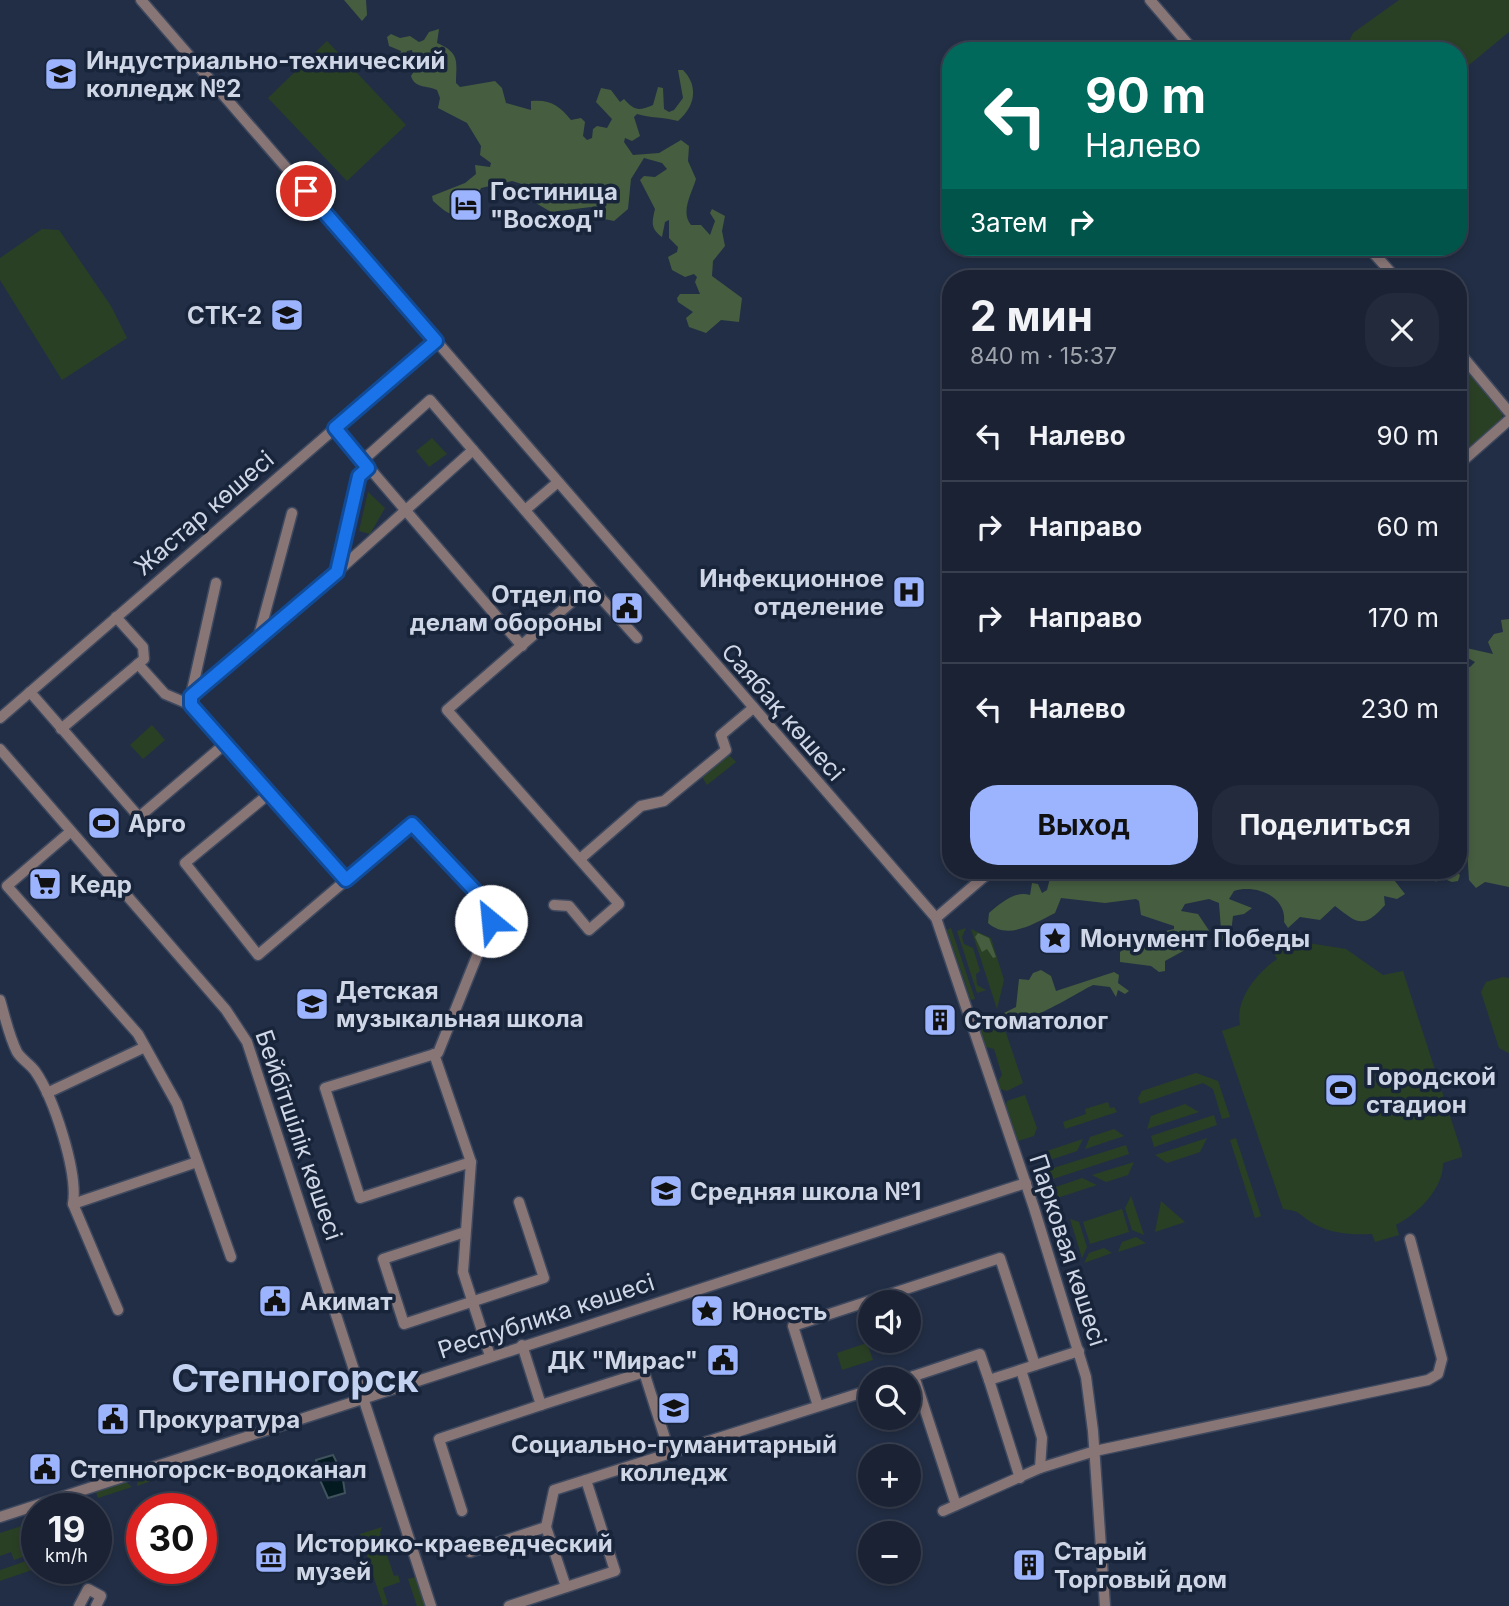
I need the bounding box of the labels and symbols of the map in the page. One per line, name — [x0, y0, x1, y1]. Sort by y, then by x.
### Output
place label: Индустриально-технический колледж №2 — [86, 46, 445, 103]
school or university icon: Индустриально-технический колледж №2 — [42, 55, 80, 93]
pin — [276, 161, 336, 221]
place label: Гостиница "Восход" — [490, 177, 618, 234]
hotel icon: Гостиница "Восход" — [447, 186, 485, 224]
school or university icon: СТК-2 — [268, 296, 306, 334]
place label: СТК-2 — [187, 301, 262, 330]
street label: Жастар көшесі — [128, 445, 280, 581]
place label: Инфекционное отделение — [699, 564, 884, 621]
hospital icon: Инфекционное отделение — [890, 573, 928, 611]
place label: Отдел по делам обороны — [410, 580, 602, 637]
public building icon: Отдел по делам обороны — [608, 589, 646, 627]
street label: Саябақ көшесі — [716, 637, 850, 787]
sports icon: Арго — [85, 804, 123, 842]
place label: Арго — [128, 809, 186, 838]
supermarket icon: Кедр — [26, 865, 64, 903]
place label: Кедр — [70, 870, 132, 899]
position arrow — [454, 884, 528, 958]
place icon: Монумент Победы — [1036, 919, 1074, 957]
place label: Монумент Победы — [1080, 924, 1310, 953]
place label: Детская музыкальная школа — [336, 976, 584, 1033]
school or university icon: Детская музыкальная школа — [293, 985, 331, 1023]
building icon: Стоматолог — [921, 1001, 959, 1039]
place label: Стоматолог — [964, 1006, 1108, 1035]
street label: Бейбітшілік көшесі — [249, 1026, 349, 1244]
place label: Городской стадион — [1366, 1062, 1496, 1119]
sports icon: Городской стадион — [1322, 1071, 1360, 1109]
street label: Парковая көшесі — [1023, 1150, 1113, 1350]
school or university icon: Средняя школа №1 — [647, 1172, 685, 1210]
place label: Средняя школа №1 — [690, 1177, 921, 1206]
street label: Республика көшесі — [434, 1267, 658, 1365]
public building icon: Акимат — [256, 1282, 294, 1320]
place label: Акимат — [300, 1287, 393, 1316]
place icon: Юность — [688, 1292, 726, 1330]
place label: Юность — [732, 1297, 827, 1326]
public building icon: ДК "Мирас" — [704, 1341, 742, 1379]
place label: ДК "Мирас" — [547, 1346, 698, 1375]
district label: Степногорск — [171, 1355, 419, 1401]
school or university icon: Социально-гуманитарный колледж — [655, 1389, 693, 1427]
public building icon: Прокуратура — [94, 1400, 132, 1438]
place label: Прокуратура — [138, 1405, 300, 1434]
place label: Социально-гуманитарный колледж — [511, 1430, 837, 1487]
public building icon: Степногорск-водоканал — [26, 1450, 64, 1488]
place label: Степногорск-водоканал — [70, 1455, 367, 1484]
speed limit sign: 30 — [126, 1493, 217, 1584]
place label: Историко-краеведческий музей — [296, 1529, 613, 1586]
place label: Старый Торговый дом — [1054, 1537, 1227, 1594]
museum icon: Историко-краеведческий музей — [252, 1538, 290, 1576]
building icon: Старый Торговый дом — [1010, 1546, 1048, 1584]

